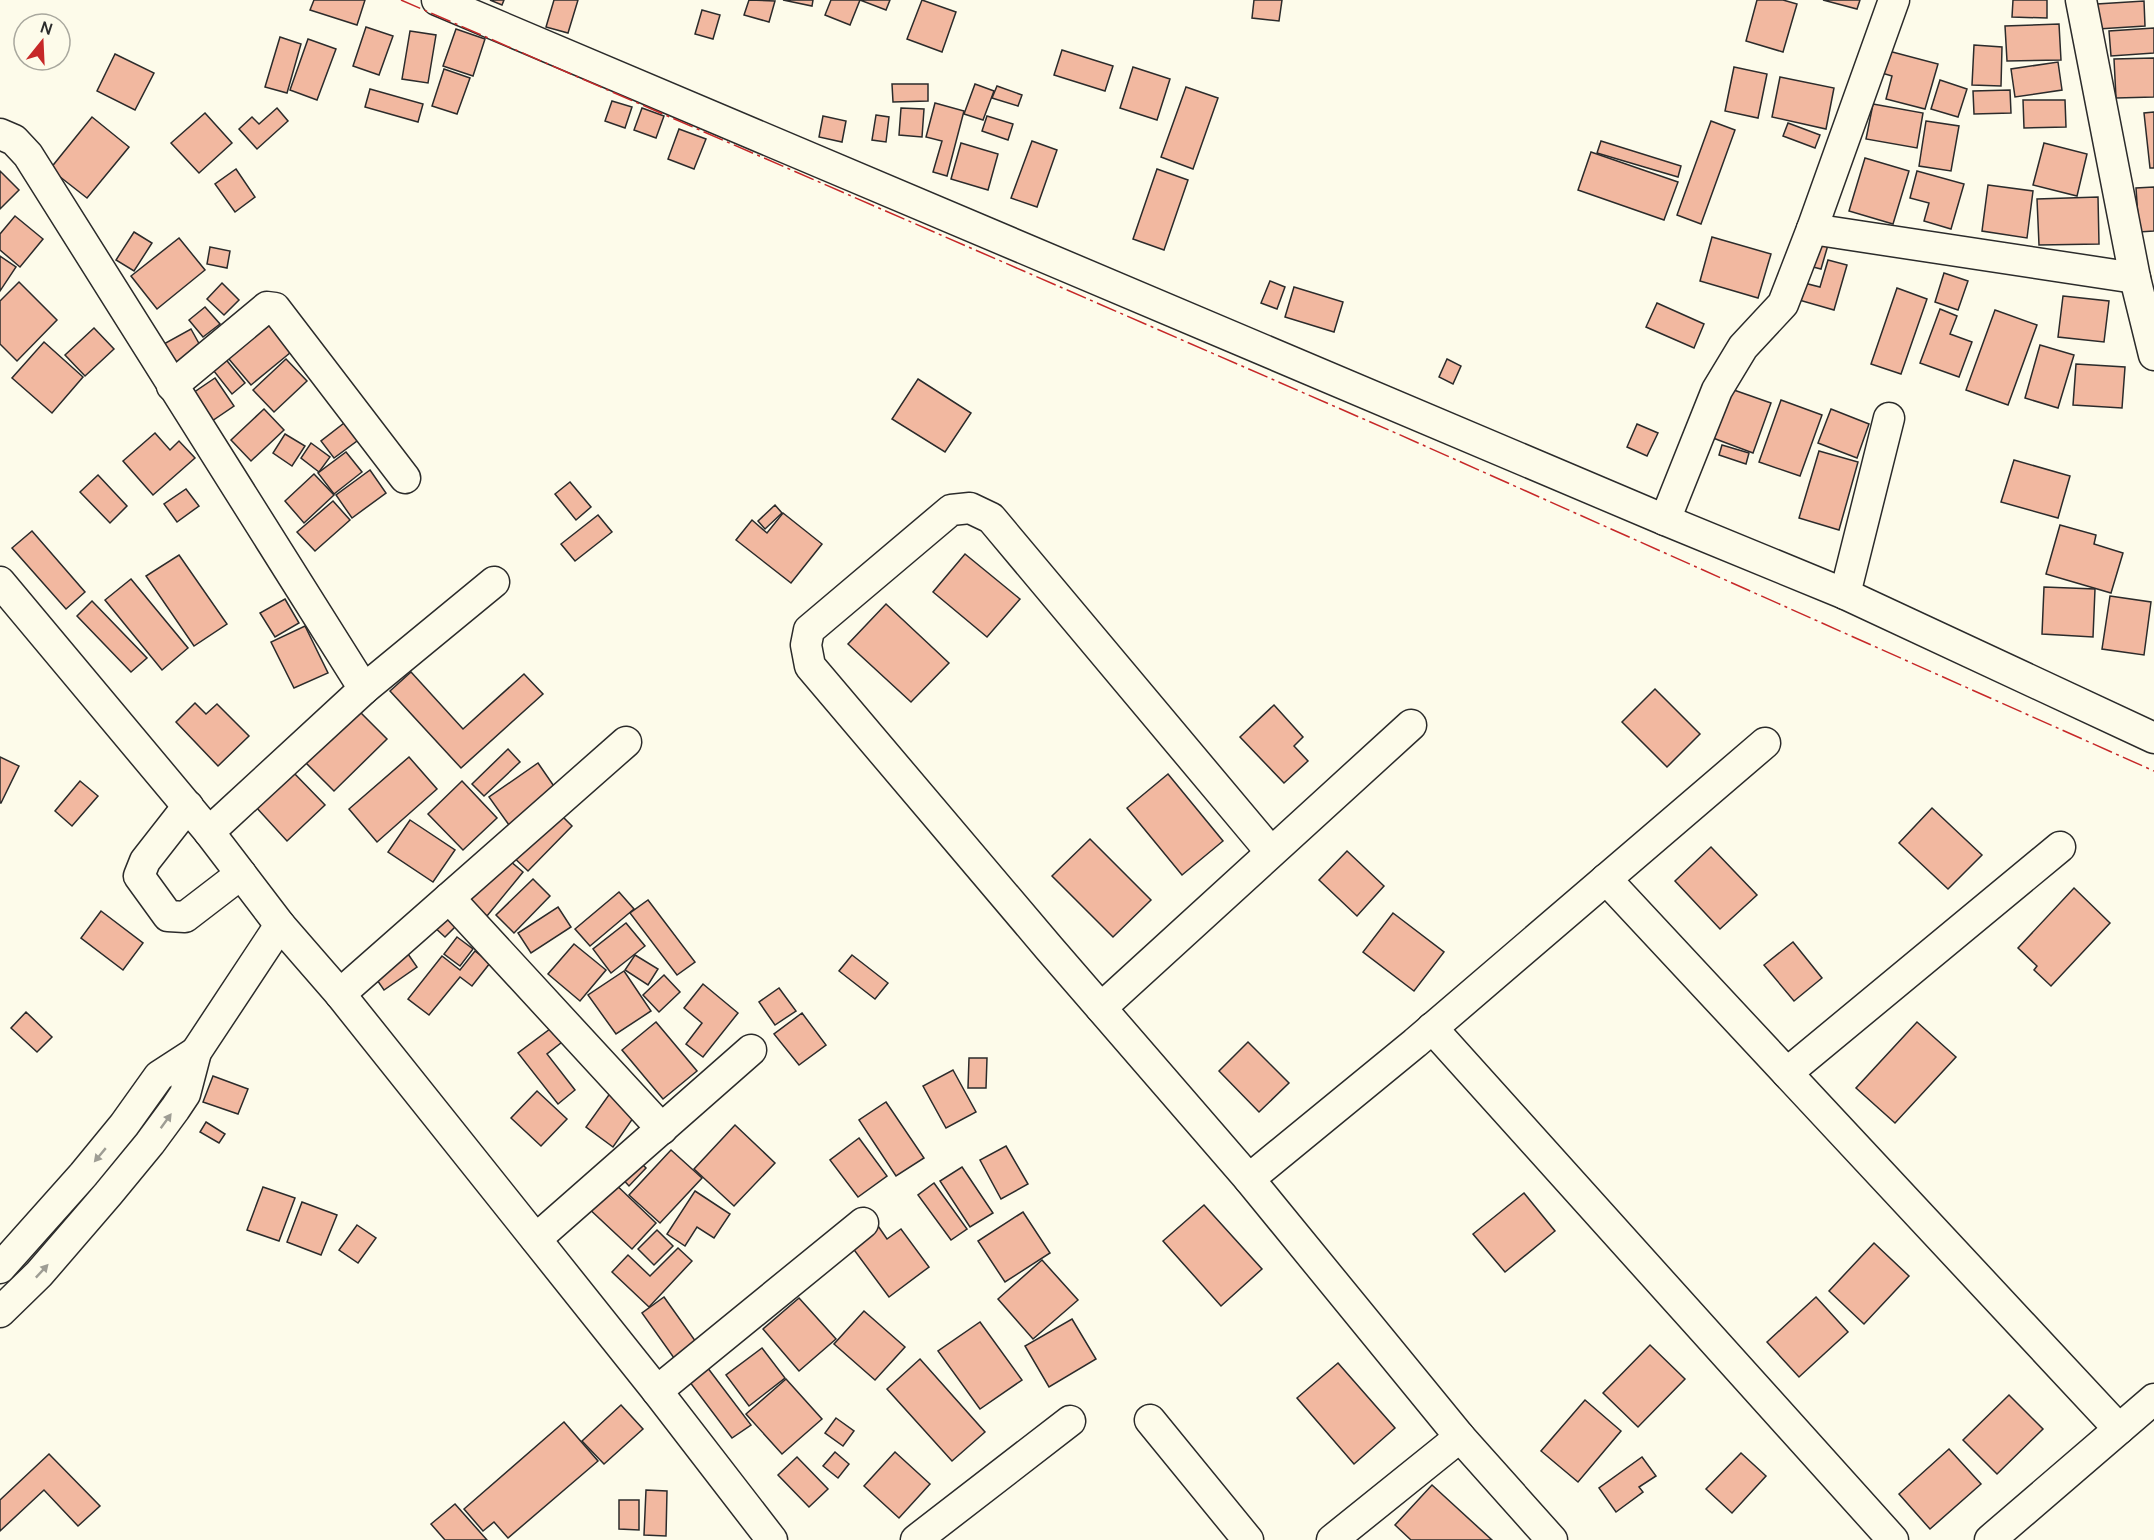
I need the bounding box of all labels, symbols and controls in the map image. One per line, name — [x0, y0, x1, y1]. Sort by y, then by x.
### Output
north arrow — [12, 12, 72, 72]
text: N — [38, 15, 56, 40]
one-way arrow — [160, 1113, 172, 1128]
one-way arrow — [94, 1147, 107, 1162]
one-way arrow — [34, 1264, 48, 1278]

